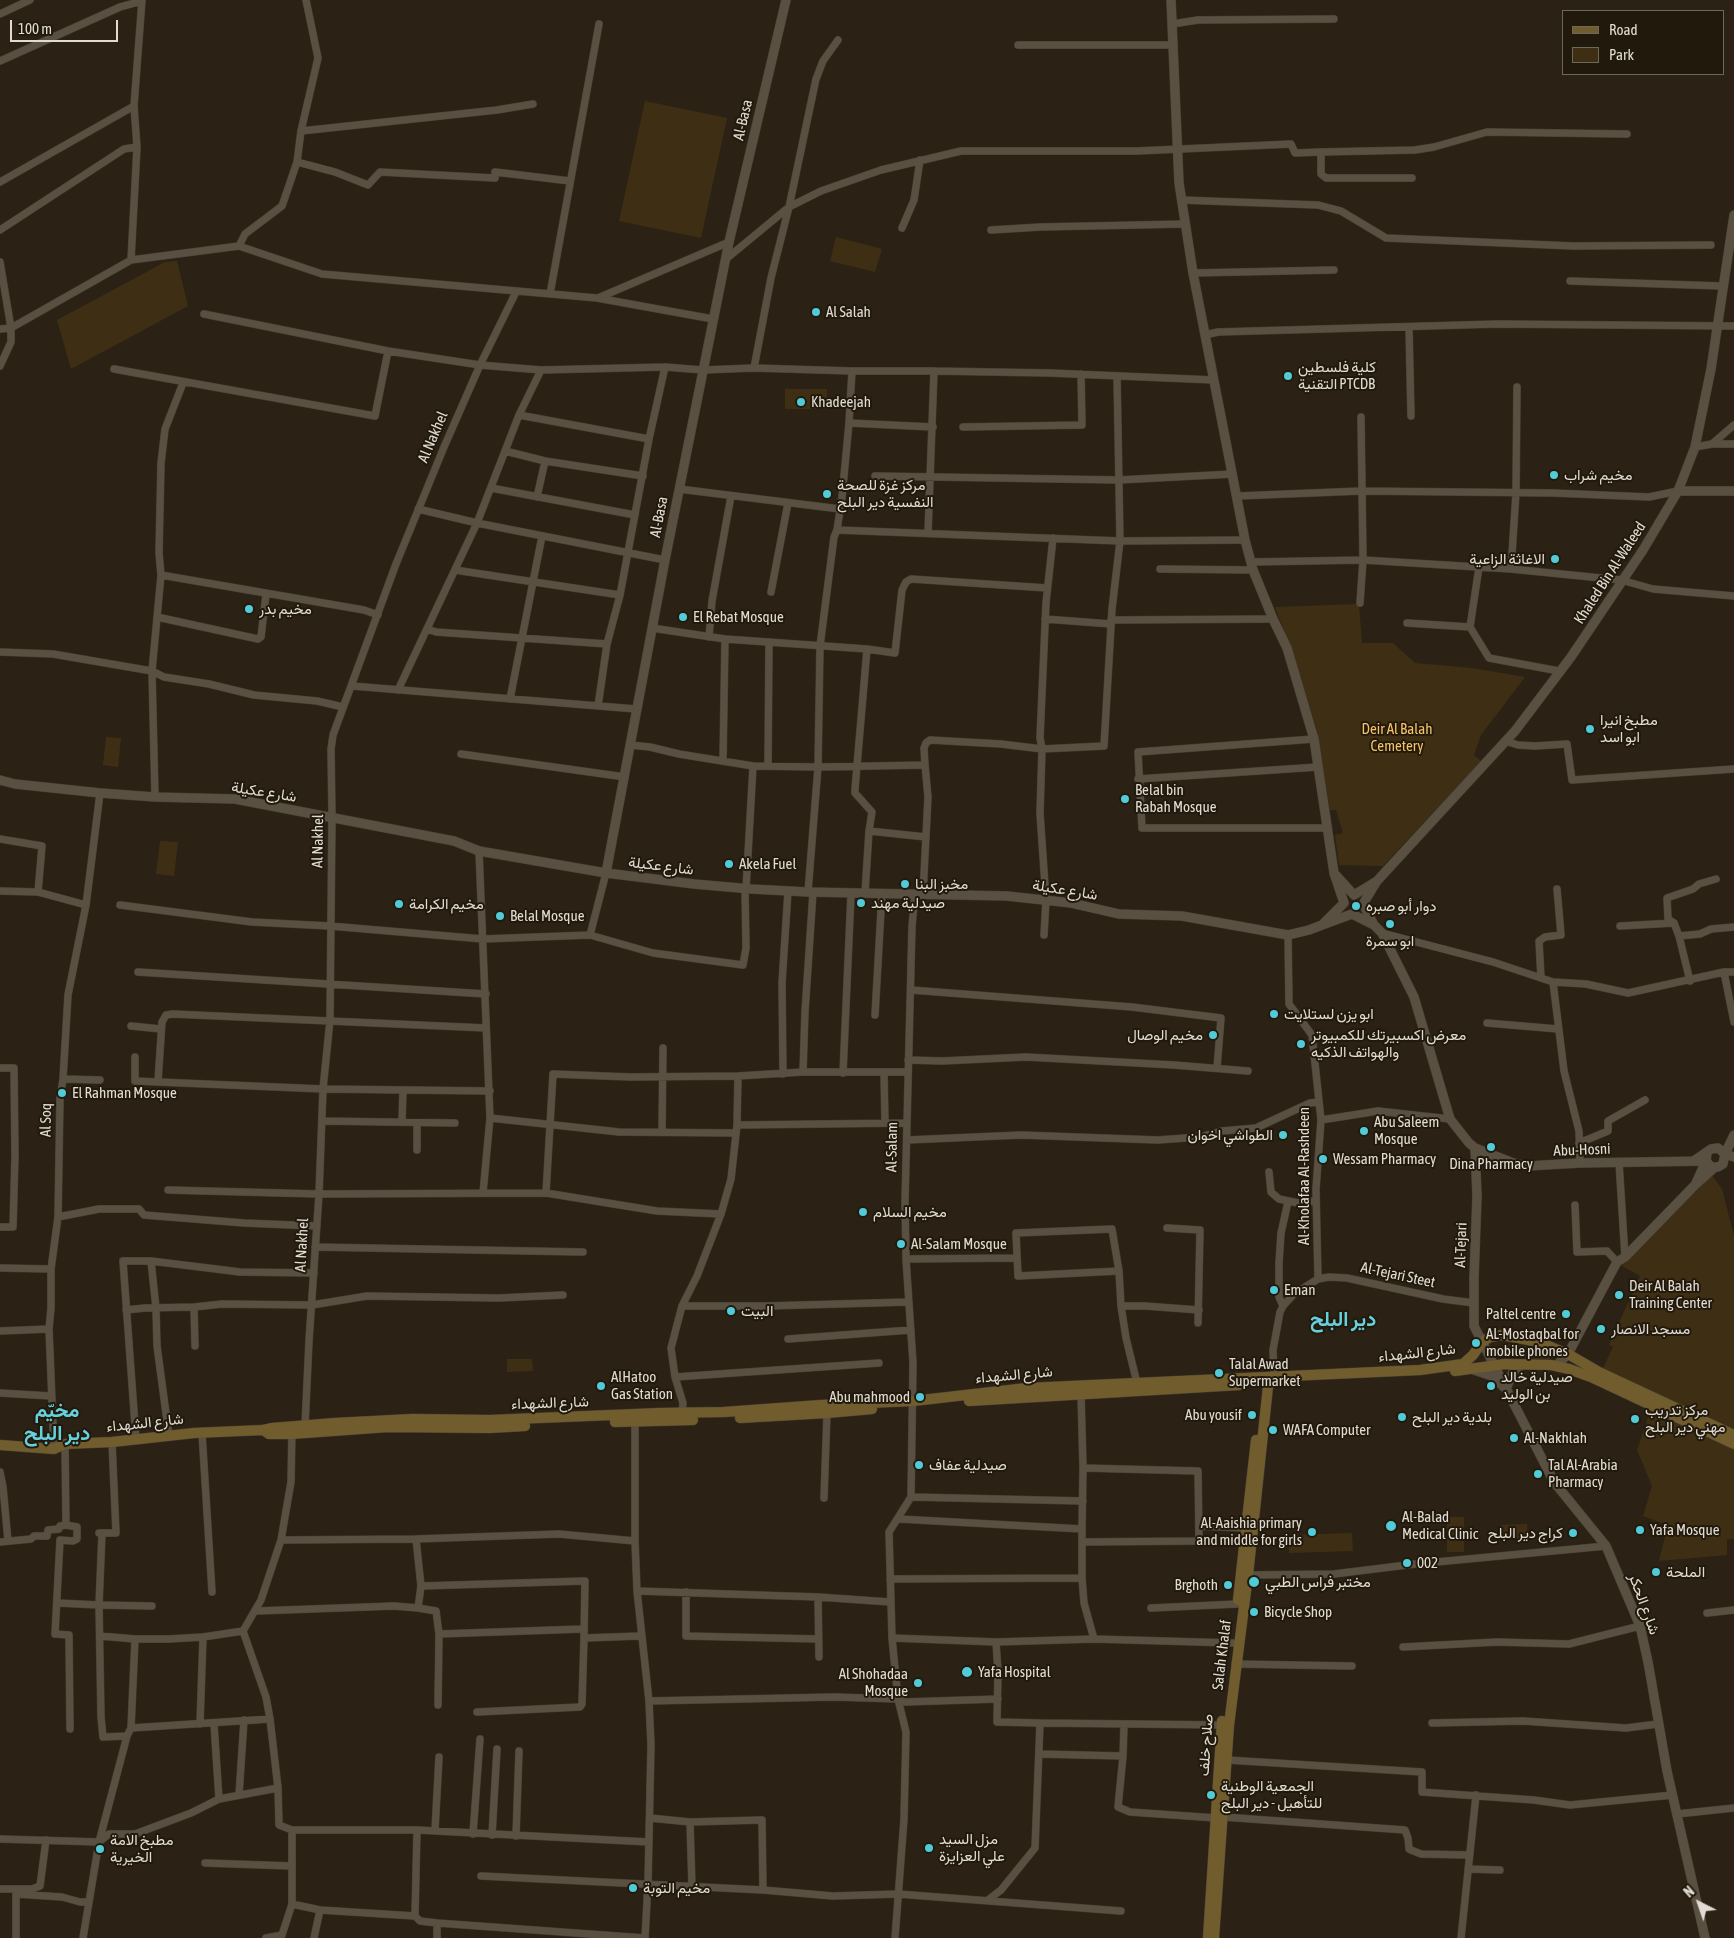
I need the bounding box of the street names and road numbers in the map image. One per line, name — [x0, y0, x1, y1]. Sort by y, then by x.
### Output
street label: Al-Basa — [730, 98, 756, 142]
street label: Al Nakhel — [414, 409, 452, 465]
street label: Al-Basa — [646, 495, 672, 539]
street label: Khaled Bin Al-Waleed — [1570, 519, 1650, 627]
street label: شارع عكيلة — [230, 778, 298, 806]
street label: Al Nakhel — [309, 814, 327, 868]
street label: شارع عكيلة — [627, 853, 695, 879]
street label: شارع عكيلة — [1031, 876, 1099, 904]
street label: Al Soq — [37, 1103, 55, 1137]
street label: Al-Kholafaa Al-Rashdeen — [1295, 1107, 1313, 1245]
street label: Al-Salam — [883, 1122, 901, 1172]
street label: Abu-Hosni — [1553, 1140, 1611, 1160]
street label: Al Nakhel — [292, 1218, 312, 1272]
street label: Al-Tejari — [1451, 1222, 1471, 1268]
street label: Al-Tejari Steet — [1359, 1258, 1437, 1292]
street label: شارع الشهداء — [1377, 1340, 1457, 1366]
street label: شارع الشهداء — [975, 1363, 1053, 1387]
street label: شارع الشهداء — [511, 1393, 589, 1413]
street label: شارع الشهداء — [105, 1410, 185, 1436]
street label: شارع الحكر — [1625, 1571, 1663, 1637]
street label: Salah Khalaf — [1209, 1619, 1235, 1691]
street label: صلاح خلف — [1195, 1713, 1217, 1777]

